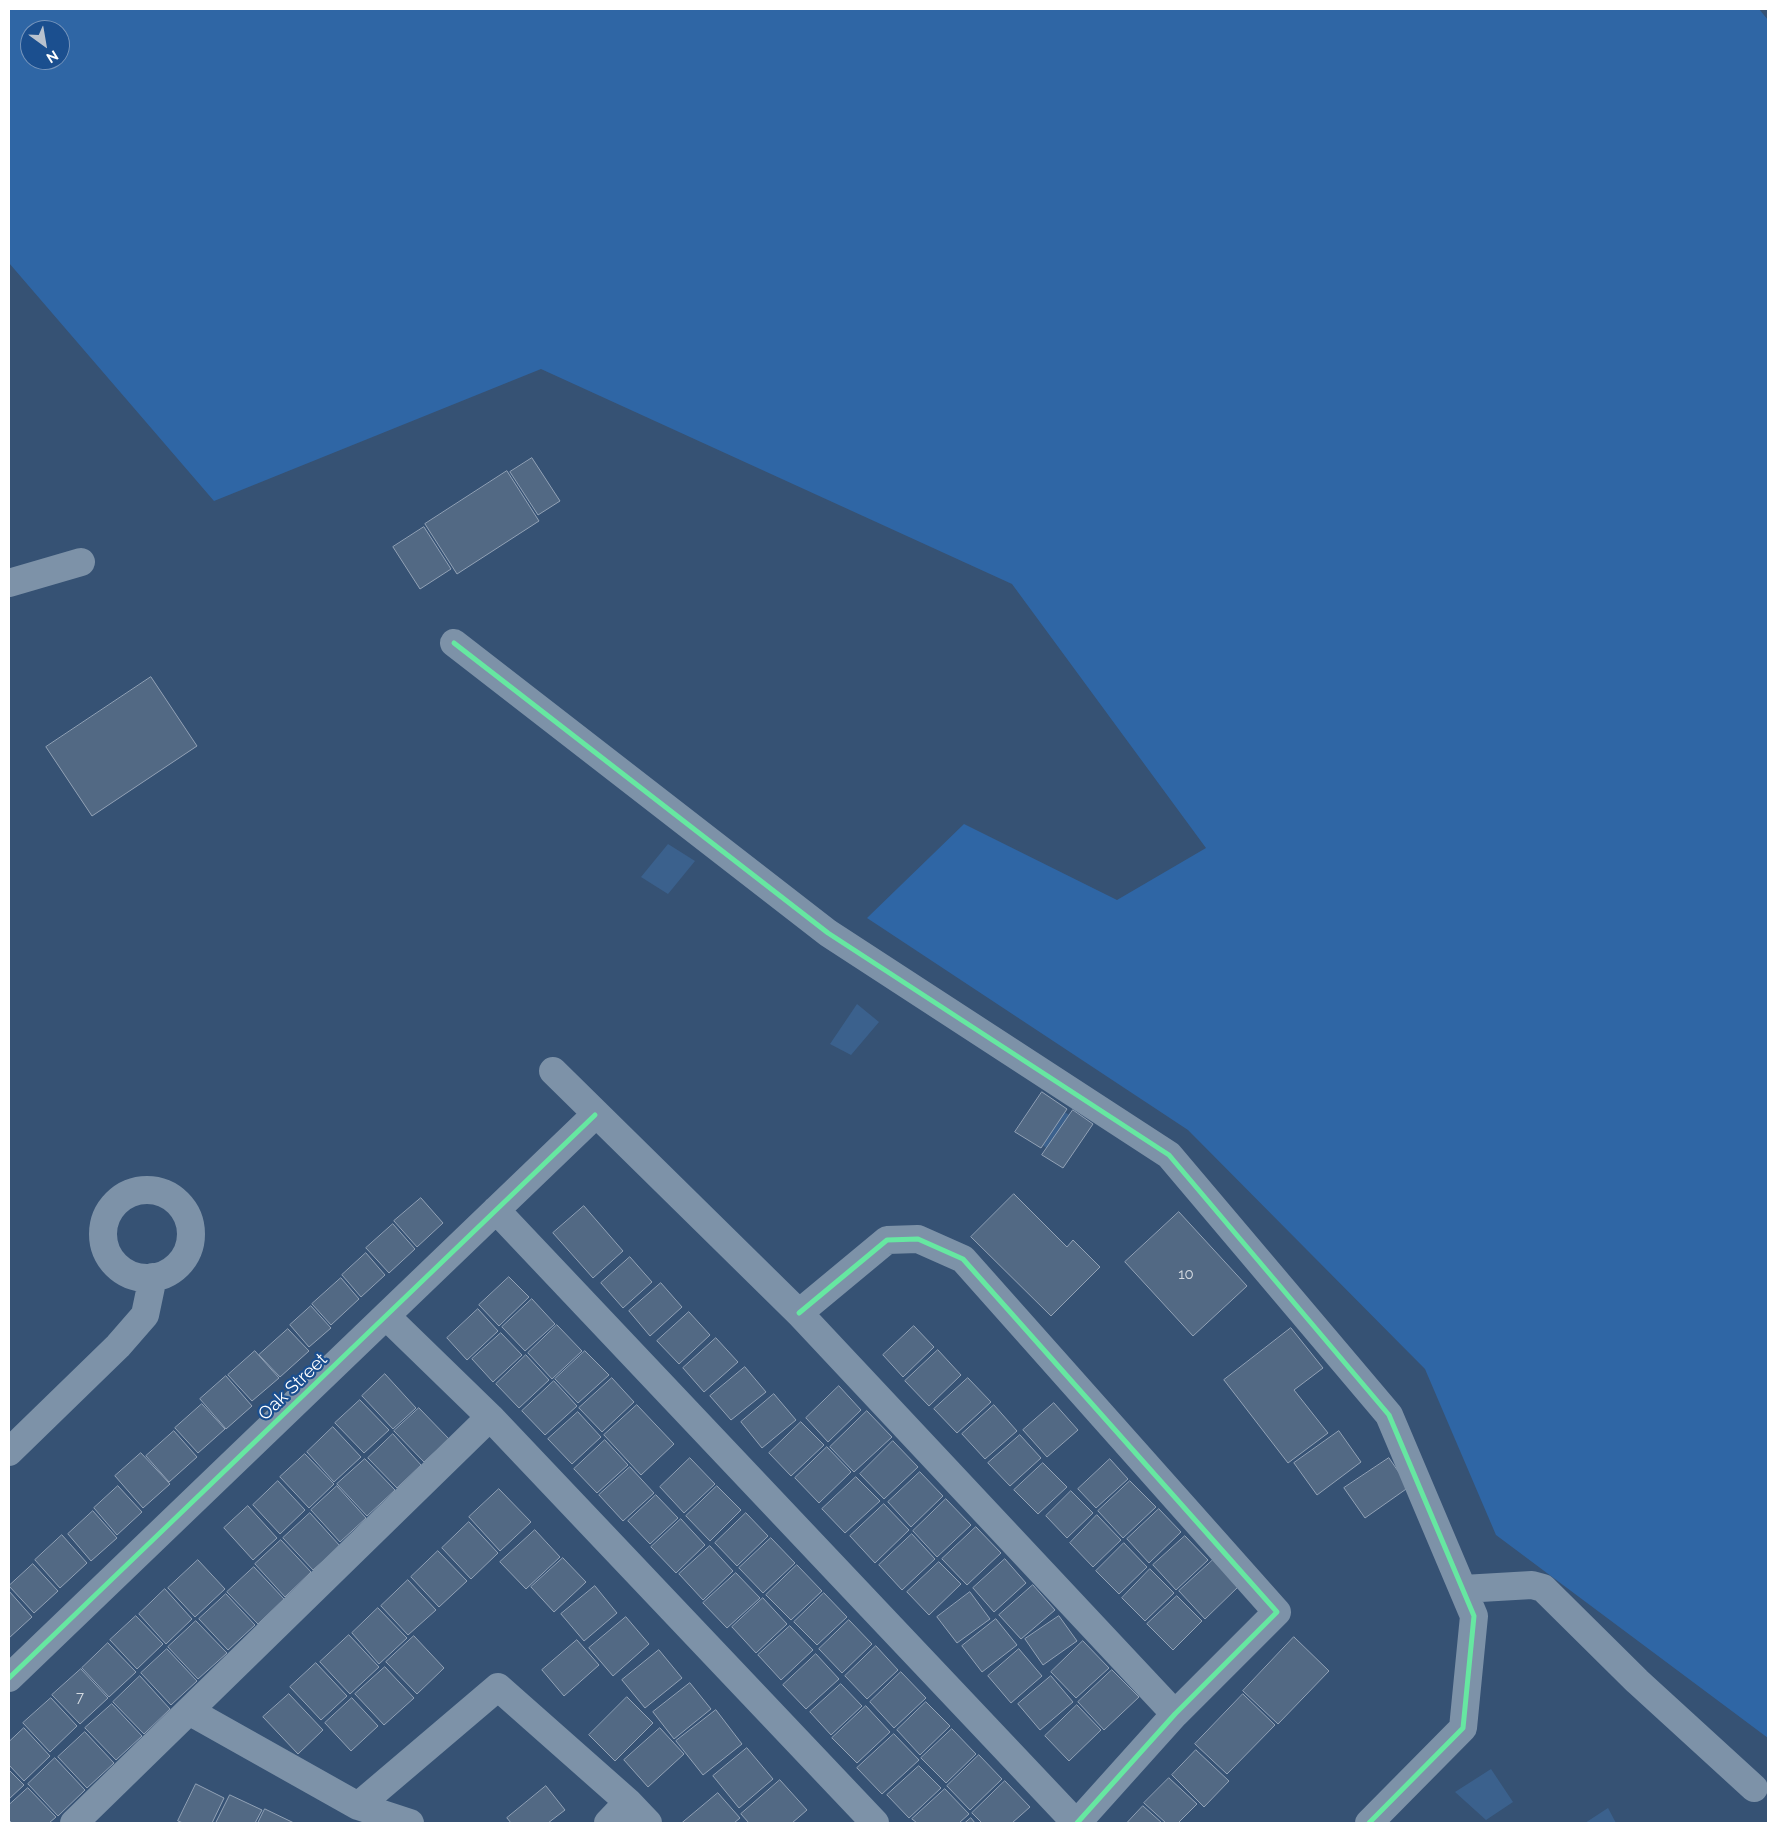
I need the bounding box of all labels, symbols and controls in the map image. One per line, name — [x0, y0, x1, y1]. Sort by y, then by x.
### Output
north arrow — [20, 20, 70, 70]
text: N — [44, 47, 61, 66]
house number: 10 — [1178, 1265, 1194, 1283]
street label: Oak Street — [254, 1349, 332, 1425]
house number: 7 — [76, 1688, 84, 1706]

